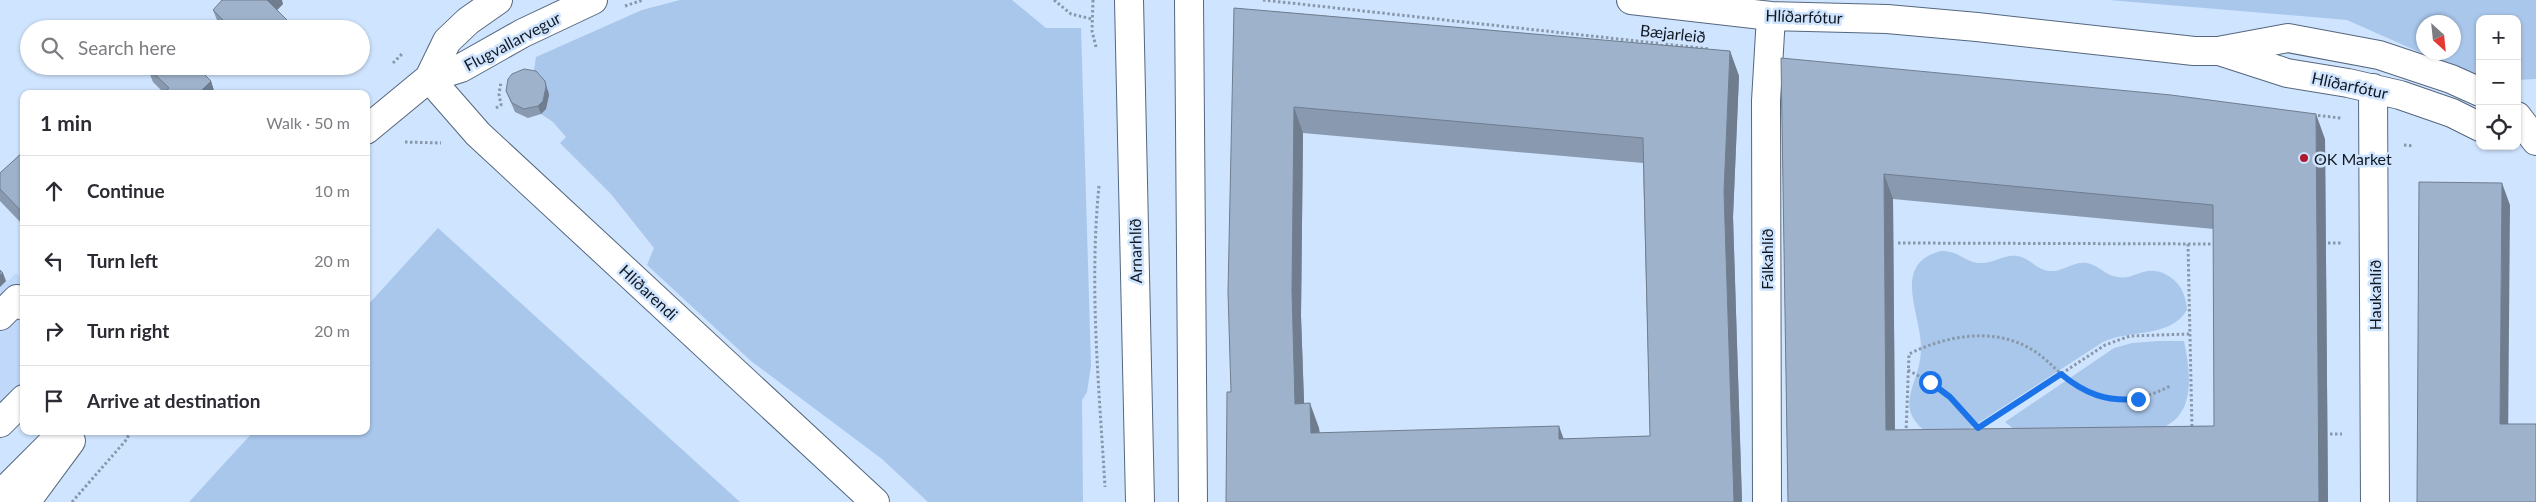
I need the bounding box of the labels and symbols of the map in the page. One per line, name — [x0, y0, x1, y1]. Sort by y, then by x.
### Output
street label: Hlíðarfótur — [1765, 5, 1843, 27]
street label: Flugvallarvegur — [460, 7, 564, 74]
north arrow — [2416, 15, 2461, 60]
street label: Bæjarleið — [1639, 20, 1707, 46]
street label: Hlíðarfótur — [2310, 68, 2390, 102]
place label: OK Market — [2314, 149, 2392, 168]
marker: OK Market — [2298, 152, 2310, 164]
street label: Arnarhlíð — [1125, 218, 1145, 284]
street label: Fálkahlíð — [1757, 228, 1776, 290]
street label: Hlíðarendi — [616, 260, 682, 324]
street label: Haukahlíð — [2365, 260, 2384, 330]
route start — [1919, 371, 1942, 394]
route end — [2127, 388, 2150, 411]

